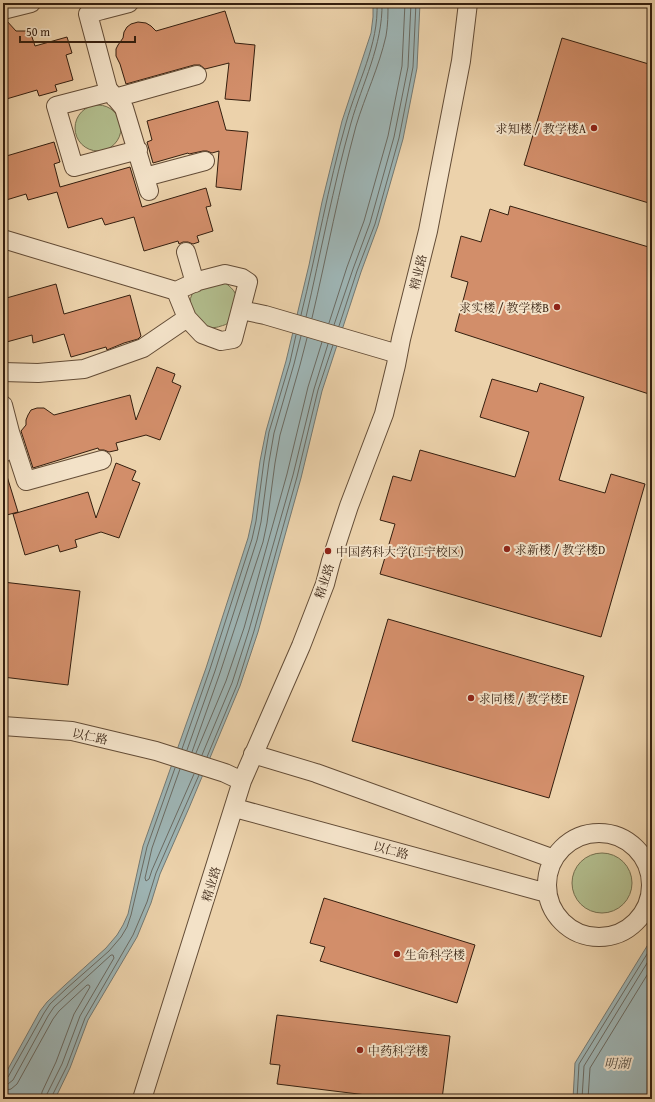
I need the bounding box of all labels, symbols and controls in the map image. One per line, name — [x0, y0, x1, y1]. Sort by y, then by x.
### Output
scale bar — [20, 18, 135, 44]
text: 50 m — [26, 23, 50, 40]
place label: 求知楼 / 教学楼A — [496, 120, 587, 137]
marker: 求知楼 / 教学楼A — [589, 123, 599, 133]
street label: 精业路 — [405, 252, 431, 292]
place label: 求实楼 / 教学楼B — [459, 299, 549, 316]
marker: 求实楼 / 教学楼B — [552, 302, 562, 312]
place label: 求新楼 / 教学楼D — [515, 541, 605, 558]
place label: 中国药科大学(江宁校区) — [336, 543, 464, 560]
marker: 求新楼 / 教学楼D — [502, 544, 512, 554]
marker: 中国药科大学(江宁校区) — [323, 546, 333, 556]
street label: 精业路 — [310, 561, 338, 601]
place label: 求同楼 / 教学楼E — [479, 690, 568, 707]
marker: 求同楼 / 教学楼E — [466, 693, 476, 703]
street label: 以仁路 — [71, 724, 109, 748]
street label: 以仁路 — [371, 837, 411, 863]
street label: 精业路 — [198, 864, 224, 904]
place label: 生命科学楼 — [405, 946, 465, 963]
marker: 生命科学楼 — [392, 949, 402, 959]
place label: 中药科学楼 — [368, 1042, 428, 1059]
marker: 中药科学楼 — [355, 1045, 365, 1055]
water label: 明湖 — [604, 1054, 632, 1073]

